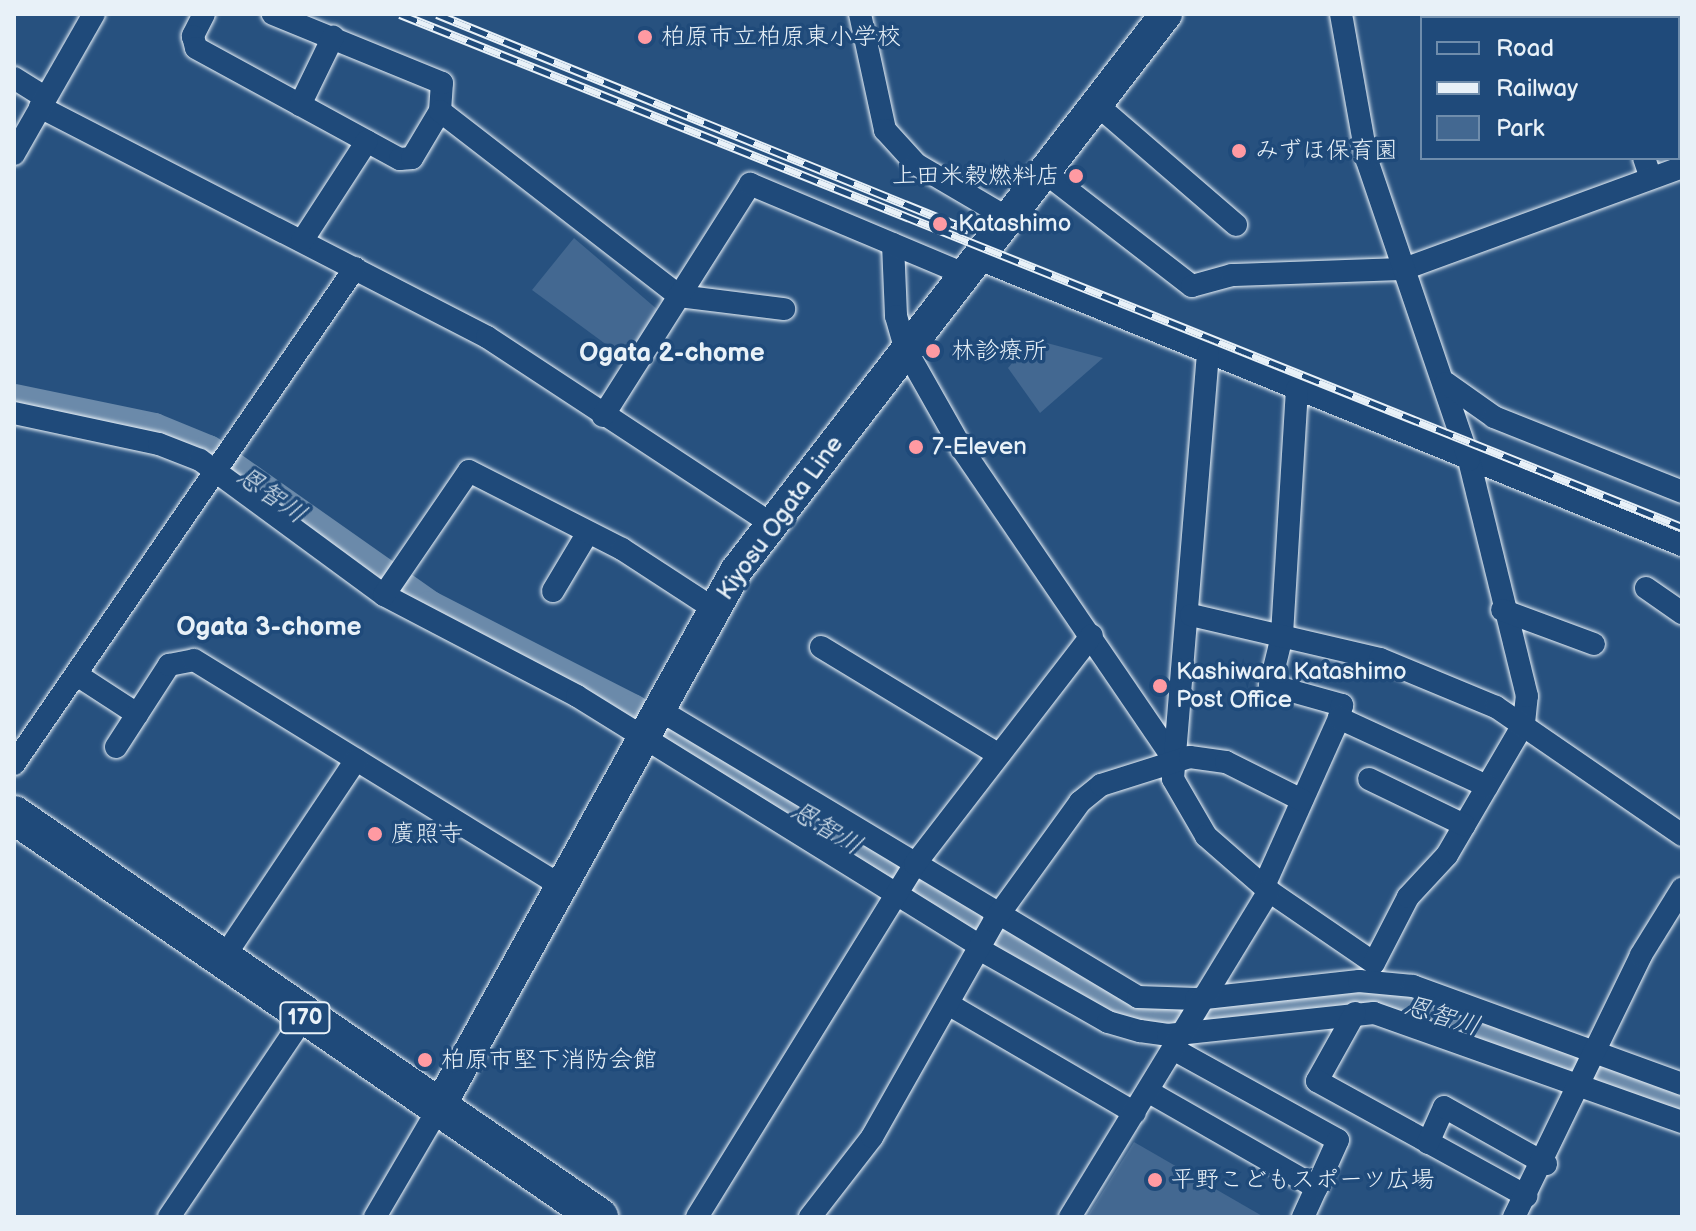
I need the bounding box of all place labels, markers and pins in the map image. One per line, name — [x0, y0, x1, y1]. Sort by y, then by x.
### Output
place label: 柏原市立柏原東小学校 — [661, 23, 901, 51]
marker: 柏原市立柏原東小学校 — [636, 28, 654, 46]
place label: みずほ保育園 — [1255, 137, 1399, 165]
marker: みずほ保育園 — [1230, 142, 1248, 160]
place label: 上田米穀燃料店 — [892, 162, 1060, 190]
marker: 上田米穀燃料店 — [1067, 167, 1085, 185]
place label: Katashimo — [958, 210, 1071, 238]
marker: Katashimo — [929, 213, 951, 235]
place label: 林診療所 — [951, 337, 1047, 365]
marker: 林診療所 — [922, 340, 944, 362]
place label: 7-Eleven — [932, 433, 1027, 461]
marker: 7-Eleven — [907, 438, 925, 456]
place label: Kashiwara Katashimo Post Office — [1176, 658, 1407, 714]
marker: Kashiwara Katashimo Post Office — [1151, 677, 1169, 695]
place label: 廣照寺 — [391, 820, 463, 848]
marker: 廣照寺 — [366, 825, 384, 843]
place label: 柏原市堅下消防会館 — [441, 1046, 657, 1074]
marker: 柏原市堅下消防会館 — [416, 1051, 434, 1069]
place label: 平野こどもスポーツ広場 — [1171, 1166, 1435, 1194]
marker: 平野こどもスポーツ広場 — [1146, 1171, 1164, 1189]

